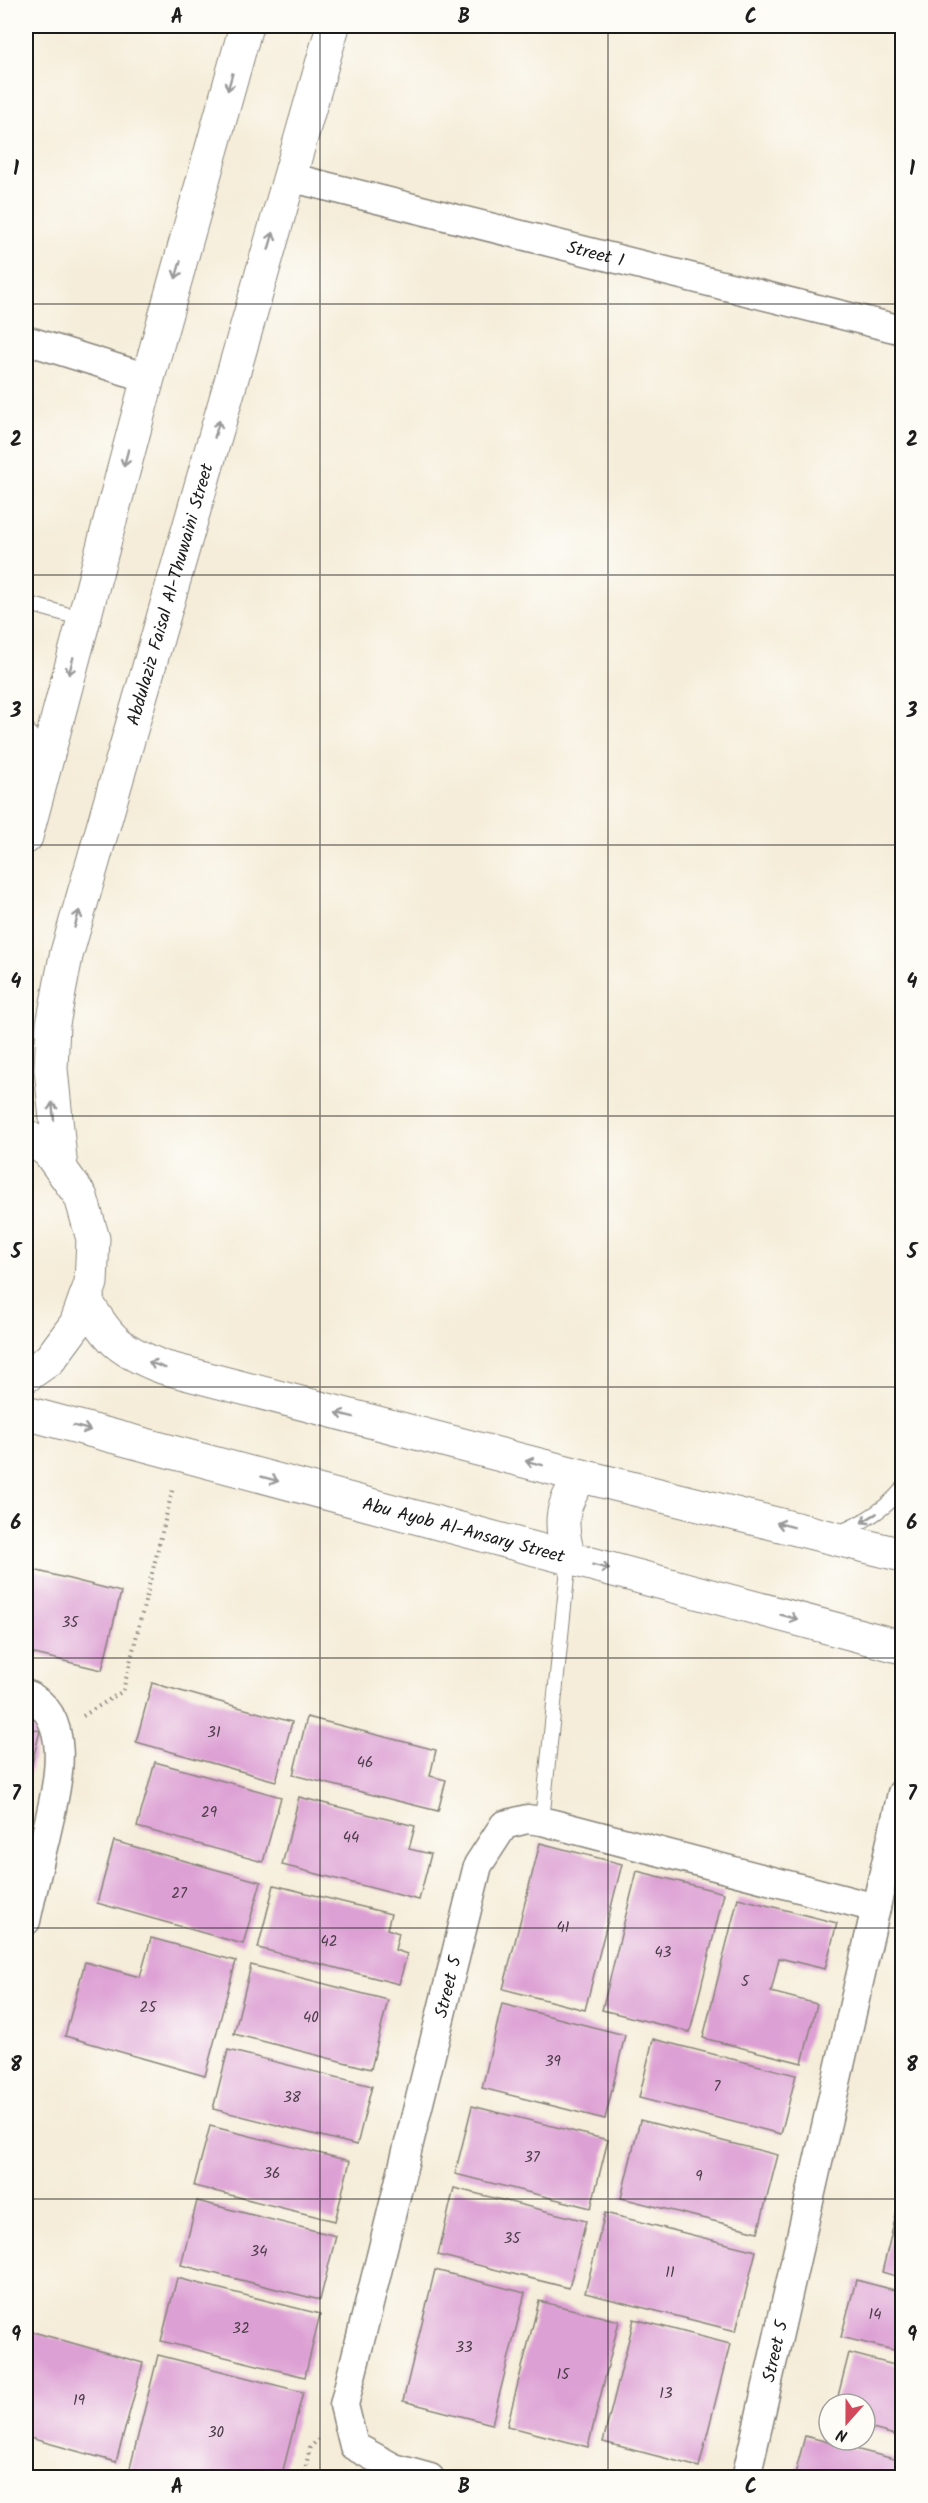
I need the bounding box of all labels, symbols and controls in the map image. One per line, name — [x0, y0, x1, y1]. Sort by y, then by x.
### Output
text: A — [171, 2, 183, 34]
text: B — [458, 2, 470, 34]
text: C — [745, 2, 757, 34]
one-way arrow — [224, 72, 236, 91]
text: 1 — [13, 154, 19, 186]
text: 1 — [909, 154, 915, 186]
one-way arrow — [266, 232, 277, 251]
street label: Street 1 — [563, 234, 627, 276]
one-way arrow — [172, 260, 183, 279]
one-way arrow — [212, 420, 223, 439]
text: 2 — [10, 425, 22, 457]
text: 2 — [906, 425, 918, 457]
one-way arrow — [120, 448, 132, 467]
street label: Abdulaziz Faisal Al-Thuwaini Street — [120, 459, 223, 729]
one-way arrow — [64, 657, 76, 676]
text: 3 — [10, 696, 22, 728]
text: 3 — [906, 696, 918, 728]
one-way arrow — [72, 910, 83, 929]
text: 4 — [11, 967, 22, 999]
text: 4 — [907, 967, 918, 999]
one-way arrow — [47, 1102, 58, 1121]
text: 5 — [10, 1237, 23, 1269]
text: 5 — [906, 1237, 919, 1269]
one-way arrow — [148, 1358, 167, 1369]
one-way arrow — [336, 1408, 355, 1420]
one-way arrow — [72, 1423, 91, 1435]
one-way arrow — [525, 1457, 544, 1469]
one-way arrow — [260, 1474, 279, 1485]
street label: Abu Ayob Al-Ansary Street — [359, 1490, 569, 1572]
text: 6 — [11, 1508, 22, 1540]
text: 6 — [907, 1508, 918, 1540]
one-way arrow — [861, 1512, 878, 1524]
one-way arrow — [775, 1519, 794, 1531]
one-way arrow — [591, 1562, 610, 1573]
house number: 35 — [62, 1611, 79, 1635]
one-way arrow — [779, 1611, 798, 1623]
house number: 31 — [207, 1721, 221, 1745]
house number: 46 — [357, 1751, 373, 1775]
text: 7 — [11, 1779, 21, 1811]
text: 7 — [907, 1779, 917, 1811]
house number: 29 — [201, 1801, 218, 1825]
house number: 44 — [343, 1826, 359, 1850]
house number: 27 — [171, 1882, 188, 1906]
house number: 41 — [557, 1916, 570, 1940]
house number: 42 — [321, 1930, 337, 1954]
house number: 43 — [655, 1941, 672, 1965]
street label: Street 5 — [428, 1952, 471, 2021]
house number: 5 — [741, 1970, 750, 1994]
house number: 25 — [140, 1996, 157, 2020]
house number: 40 — [303, 2006, 319, 2030]
text: 8 — [10, 2050, 22, 2082]
house number: 39 — [545, 2050, 562, 2074]
text: 8 — [906, 2050, 918, 2082]
house number: 7 — [714, 2075, 722, 2099]
house number: 38 — [283, 2086, 302, 2110]
house number: 37 — [524, 2146, 541, 2170]
house number: 36 — [264, 2162, 280, 2186]
house number: 9 — [695, 2165, 703, 2189]
house number: 35 — [504, 2227, 521, 2251]
house number: 34 — [251, 2240, 267, 2264]
house number: 11 — [665, 2261, 675, 2285]
house number: 14 — [869, 2303, 881, 2327]
house number: 32 — [232, 2317, 250, 2341]
street label: Street 5 — [755, 2317, 798, 2385]
text: 9 — [11, 2320, 21, 2352]
text: 9 — [907, 2320, 917, 2352]
house number: 33 — [455, 2336, 473, 2360]
house number: 15 — [557, 2363, 570, 2387]
house number: 13 — [659, 2382, 673, 2406]
house number: 19 — [73, 2389, 86, 2413]
north arrow — [817, 2392, 877, 2452]
house number: 30 — [208, 2421, 225, 2445]
text: N — [833, 2421, 851, 2448]
text: A — [171, 2472, 183, 2503]
text: B — [458, 2472, 470, 2503]
text: C — [745, 2472, 757, 2503]

